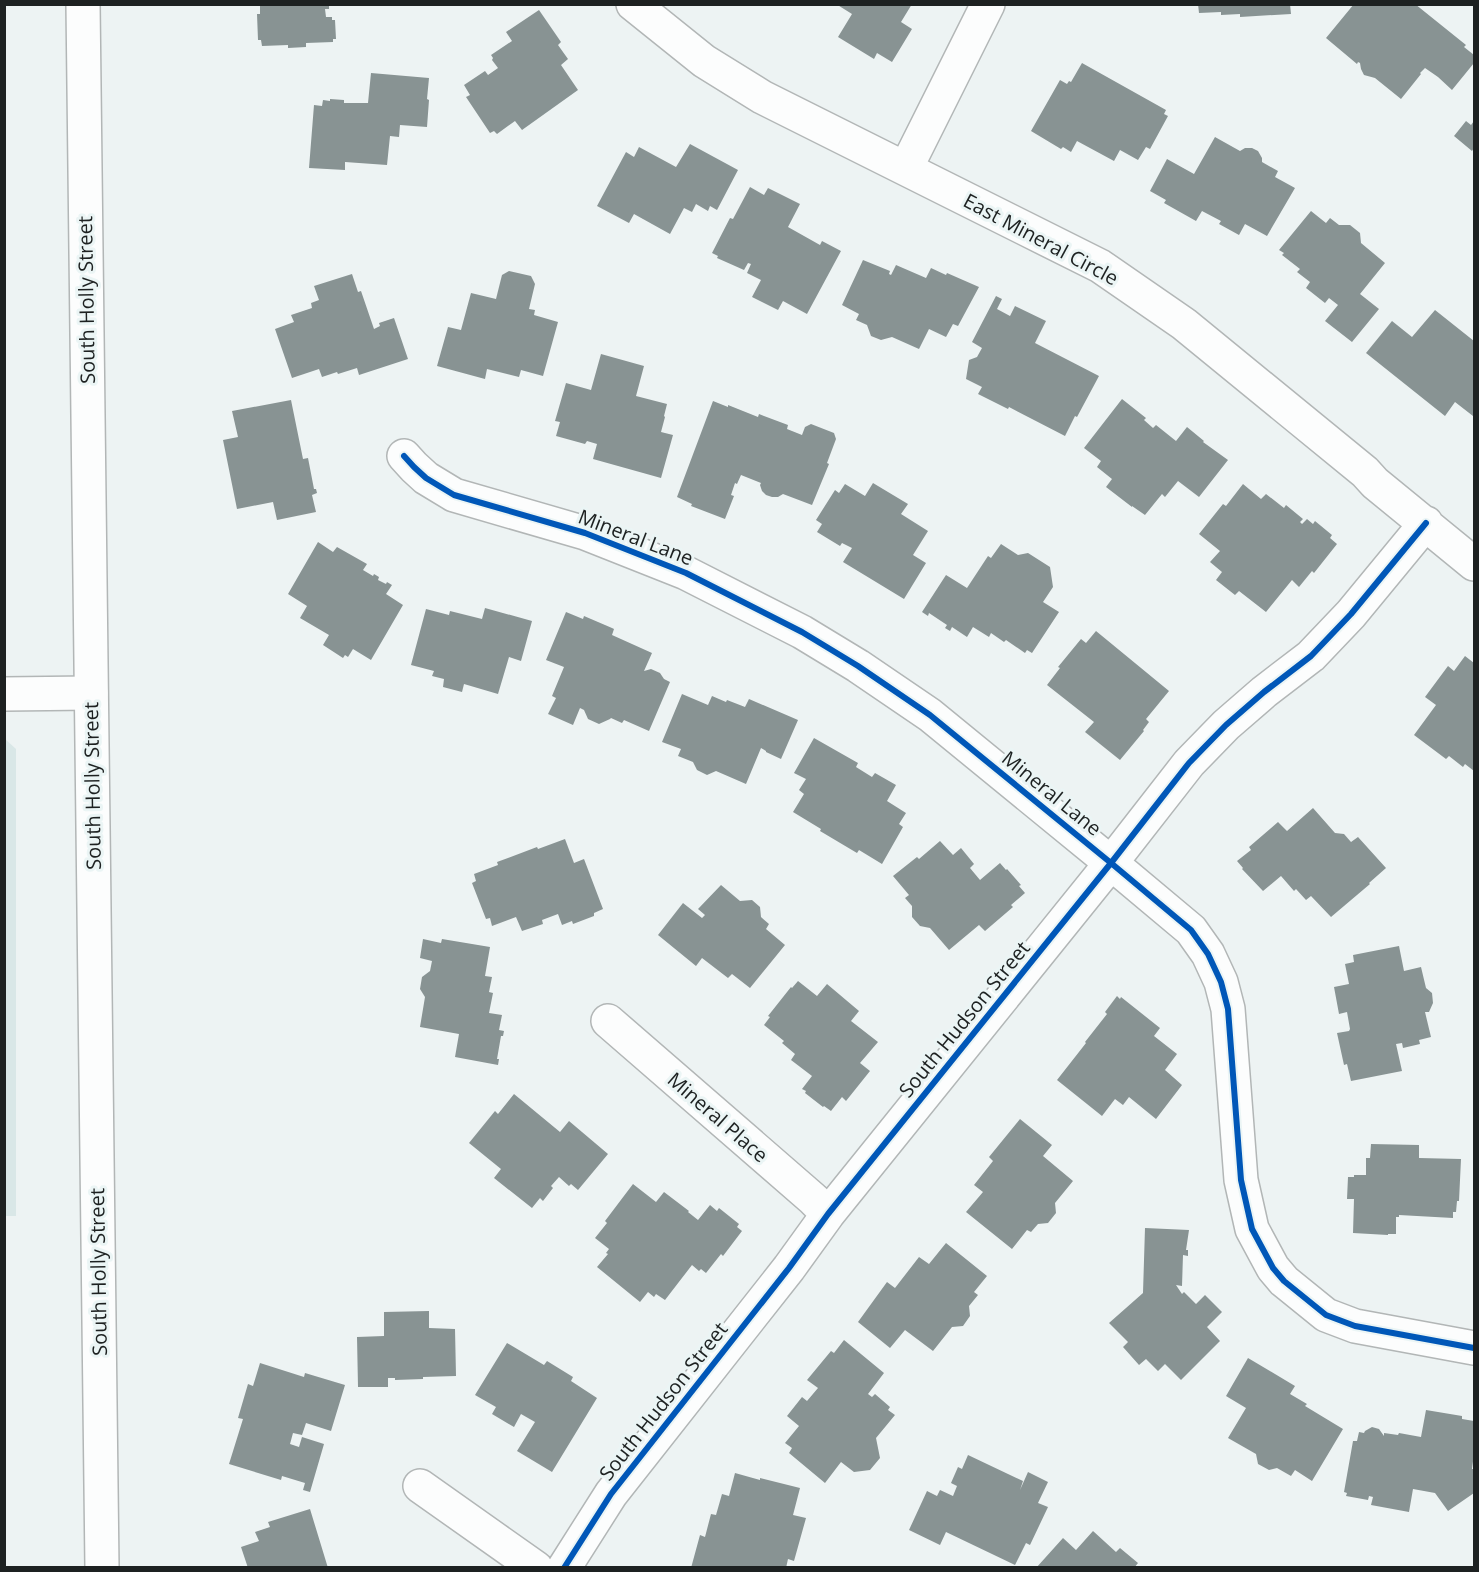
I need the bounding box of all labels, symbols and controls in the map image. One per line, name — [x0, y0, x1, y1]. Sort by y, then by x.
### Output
street label: East Mineral Circle — [959, 187, 1123, 291]
street label: South Holly Street — [71, 216, 101, 384]
street label: Mineral Lane — [575, 503, 697, 571]
street label: South Holly Street — [77, 702, 107, 870]
street label: Mineral Lane — [996, 744, 1108, 842]
street label: South Hudson Street — [892, 935, 1036, 1103]
street label: Mineral Place — [662, 1066, 774, 1168]
street label: South Holly Street — [83, 1188, 113, 1356]
street label: South Hudson Street — [593, 1316, 733, 1486]

